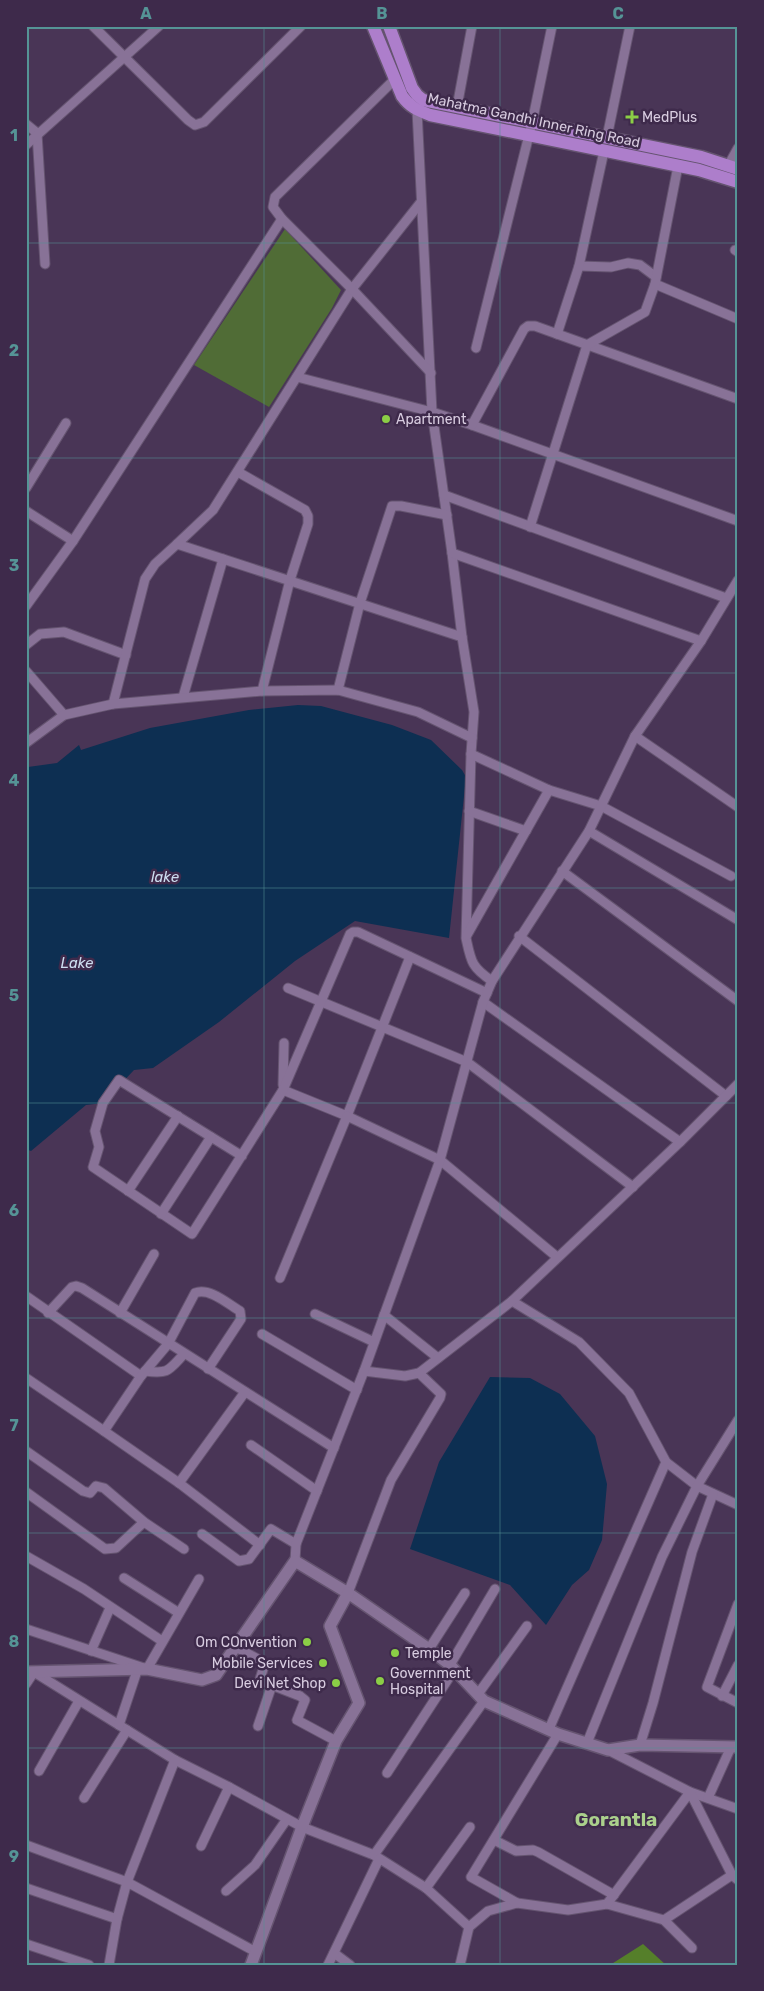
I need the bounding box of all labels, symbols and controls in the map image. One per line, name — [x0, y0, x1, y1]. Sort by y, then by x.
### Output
text: A — [140, 4, 152, 23]
text: B — [376, 4, 388, 23]
text: C — [612, 4, 624, 23]
street label: Mahatma Gandhi Inner Ring Road — [426, 90, 642, 151]
place label: MedPlus — [642, 109, 697, 126]
marker: MedPlus — [626, 111, 638, 123]
text: 1 — [10, 126, 18, 145]
text: 2 — [9, 341, 19, 360]
place label: Apartment — [396, 411, 467, 428]
marker: Apartment — [380, 413, 392, 425]
text: 3 — [9, 556, 19, 575]
text: 4 — [9, 771, 20, 790]
water label: lake — [151, 868, 180, 886]
water label: Lake — [61, 954, 94, 972]
text: 5 — [9, 986, 19, 1005]
text: 6 — [9, 1201, 19, 1220]
text: 7 — [9, 1416, 19, 1435]
text: 8 — [9, 1632, 20, 1651]
place label: Om COnvention — [195, 1634, 297, 1651]
marker: Om COnvention — [301, 1636, 313, 1648]
place label: Temple — [405, 1645, 452, 1662]
marker: Temple — [389, 1647, 401, 1659]
place label: Mobile Services — [212, 1655, 313, 1672]
marker: Mobile Services — [317, 1657, 329, 1669]
place label: Government Hospital — [390, 1665, 471, 1698]
place label: Devi Net Shop — [234, 1675, 326, 1692]
marker: Government Hospital — [374, 1675, 386, 1687]
marker: Devi Net Shop — [330, 1677, 342, 1689]
district label: Gorantla — [575, 1808, 657, 1831]
text: 9 — [9, 1847, 19, 1866]

